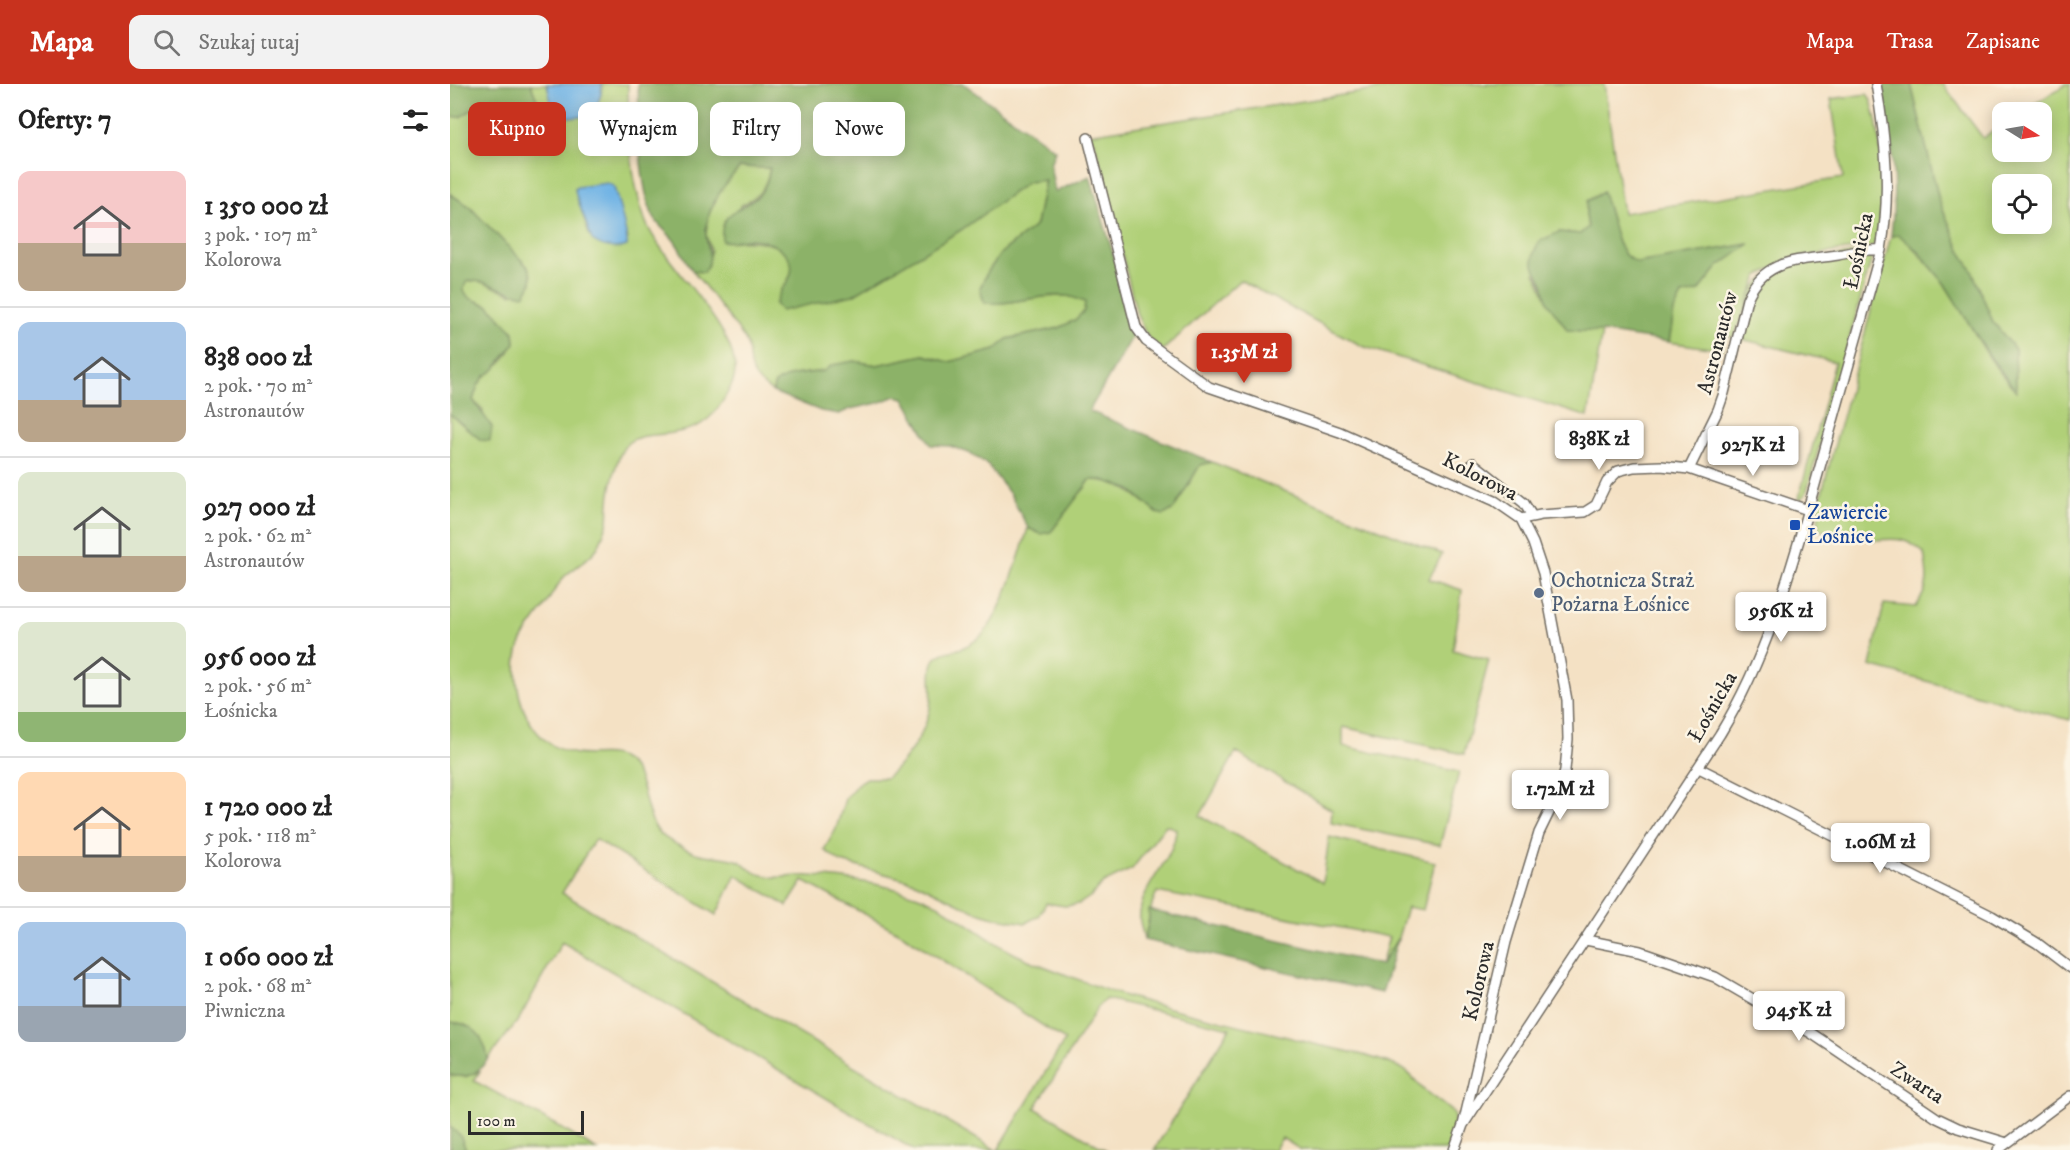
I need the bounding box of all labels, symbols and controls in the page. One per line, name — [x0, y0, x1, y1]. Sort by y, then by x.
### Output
search box — [129, 15, 549, 69]
text: Mapa — [30, 25, 93, 60]
icon: search — [150, 26, 183, 59]
text: Szukaj tutaj — [198, 29, 300, 56]
text: Mapa — [1806, 29, 1854, 55]
text: Trasa — [1887, 29, 1933, 55]
text: Zapisane — [1966, 29, 2040, 55]
chip: Kupno — [468, 102, 566, 156]
chip: Wynajem — [578, 102, 698, 156]
chip: Filtry — [710, 102, 801, 156]
chip: Nowe — [813, 102, 905, 156]
north arrow — [1992, 102, 2052, 162]
map controls — [1992, 102, 2052, 234]
text: Oferty: 7 — [18, 104, 112, 137]
icon: filters — [399, 104, 432, 137]
button: locate — [1992, 174, 2052, 234]
text: 1 350 000 zł — [204, 190, 328, 223]
icon: home — [66, 195, 138, 267]
street label: Łośnicka — [1838, 211, 1880, 291]
text: 3 pok. · 107 m² — [204, 223, 317, 248]
text: Kolorowa — [204, 248, 282, 273]
street label: Astronautów — [1692, 288, 1744, 397]
pin: 1.35M zł — [1182, 333, 1306, 384]
text: 1.35M zł — [1211, 340, 1277, 365]
text: 838 000 zł — [204, 341, 312, 374]
icon: home — [66, 346, 138, 418]
text: 2 pok. · 70 m² — [204, 374, 312, 399]
text: Astronautów — [204, 399, 304, 424]
pin: 838K zł — [1544, 420, 1654, 471]
pin: 927K zł — [1698, 426, 1808, 477]
text: 838K zł — [1569, 427, 1629, 452]
text: 927K zł — [1722, 433, 1784, 458]
street label: Kolorowa — [1438, 447, 1522, 507]
text: 927 000 zł — [204, 491, 315, 524]
icon: home — [66, 496, 138, 568]
place label: Zawiercie Łośnice — [1807, 500, 1888, 550]
marker: Zawiercie Łośnice — [1788, 518, 1802, 532]
text: 2 pok. · 62 m² — [204, 524, 311, 549]
text: Astronautów — [204, 549, 304, 574]
place label: Ochotnicza Straż Pożarna Łośnice — [1551, 568, 1694, 618]
marker: Ochotnicza Straż Pożarna Łośnice — [1532, 586, 1546, 600]
pin: 956K zł — [1726, 592, 1836, 643]
text: 956K zł — [1749, 599, 1813, 624]
text: 956 000 zł — [204, 641, 316, 674]
icon: home — [66, 646, 138, 718]
street label: Łośnicka — [1682, 667, 1744, 747]
text: 2 pok. · 56 m² — [204, 674, 311, 699]
text: Łośnicka — [204, 699, 277, 724]
pin: 1.72M zł — [1498, 770, 1622, 821]
text: 1.72M zł — [1526, 777, 1594, 802]
text: 1 720 000 zł — [204, 791, 332, 824]
icon: home — [66, 796, 138, 868]
pin: 1.06M zł — [1818, 823, 1942, 874]
text: 5 pok. · 118 m² — [204, 824, 316, 849]
text: 1.06M zł — [1845, 830, 1915, 855]
text: Kolorowa — [204, 849, 282, 874]
street label: Kolorowa — [1457, 938, 1501, 1024]
text: 1 060 000 zł — [204, 941, 333, 974]
icon: home — [66, 946, 138, 1018]
text: 2 pok. · 68 m² — [204, 974, 311, 999]
pin: 945K zł — [1744, 991, 1854, 1042]
text: 945K zł — [1767, 998, 1831, 1023]
text: Piwniczna — [204, 999, 285, 1024]
street label: Zwarta — [1885, 1056, 1949, 1110]
scale bar — [468, 1108, 584, 1136]
text: 100 m — [477, 1111, 516, 1131]

